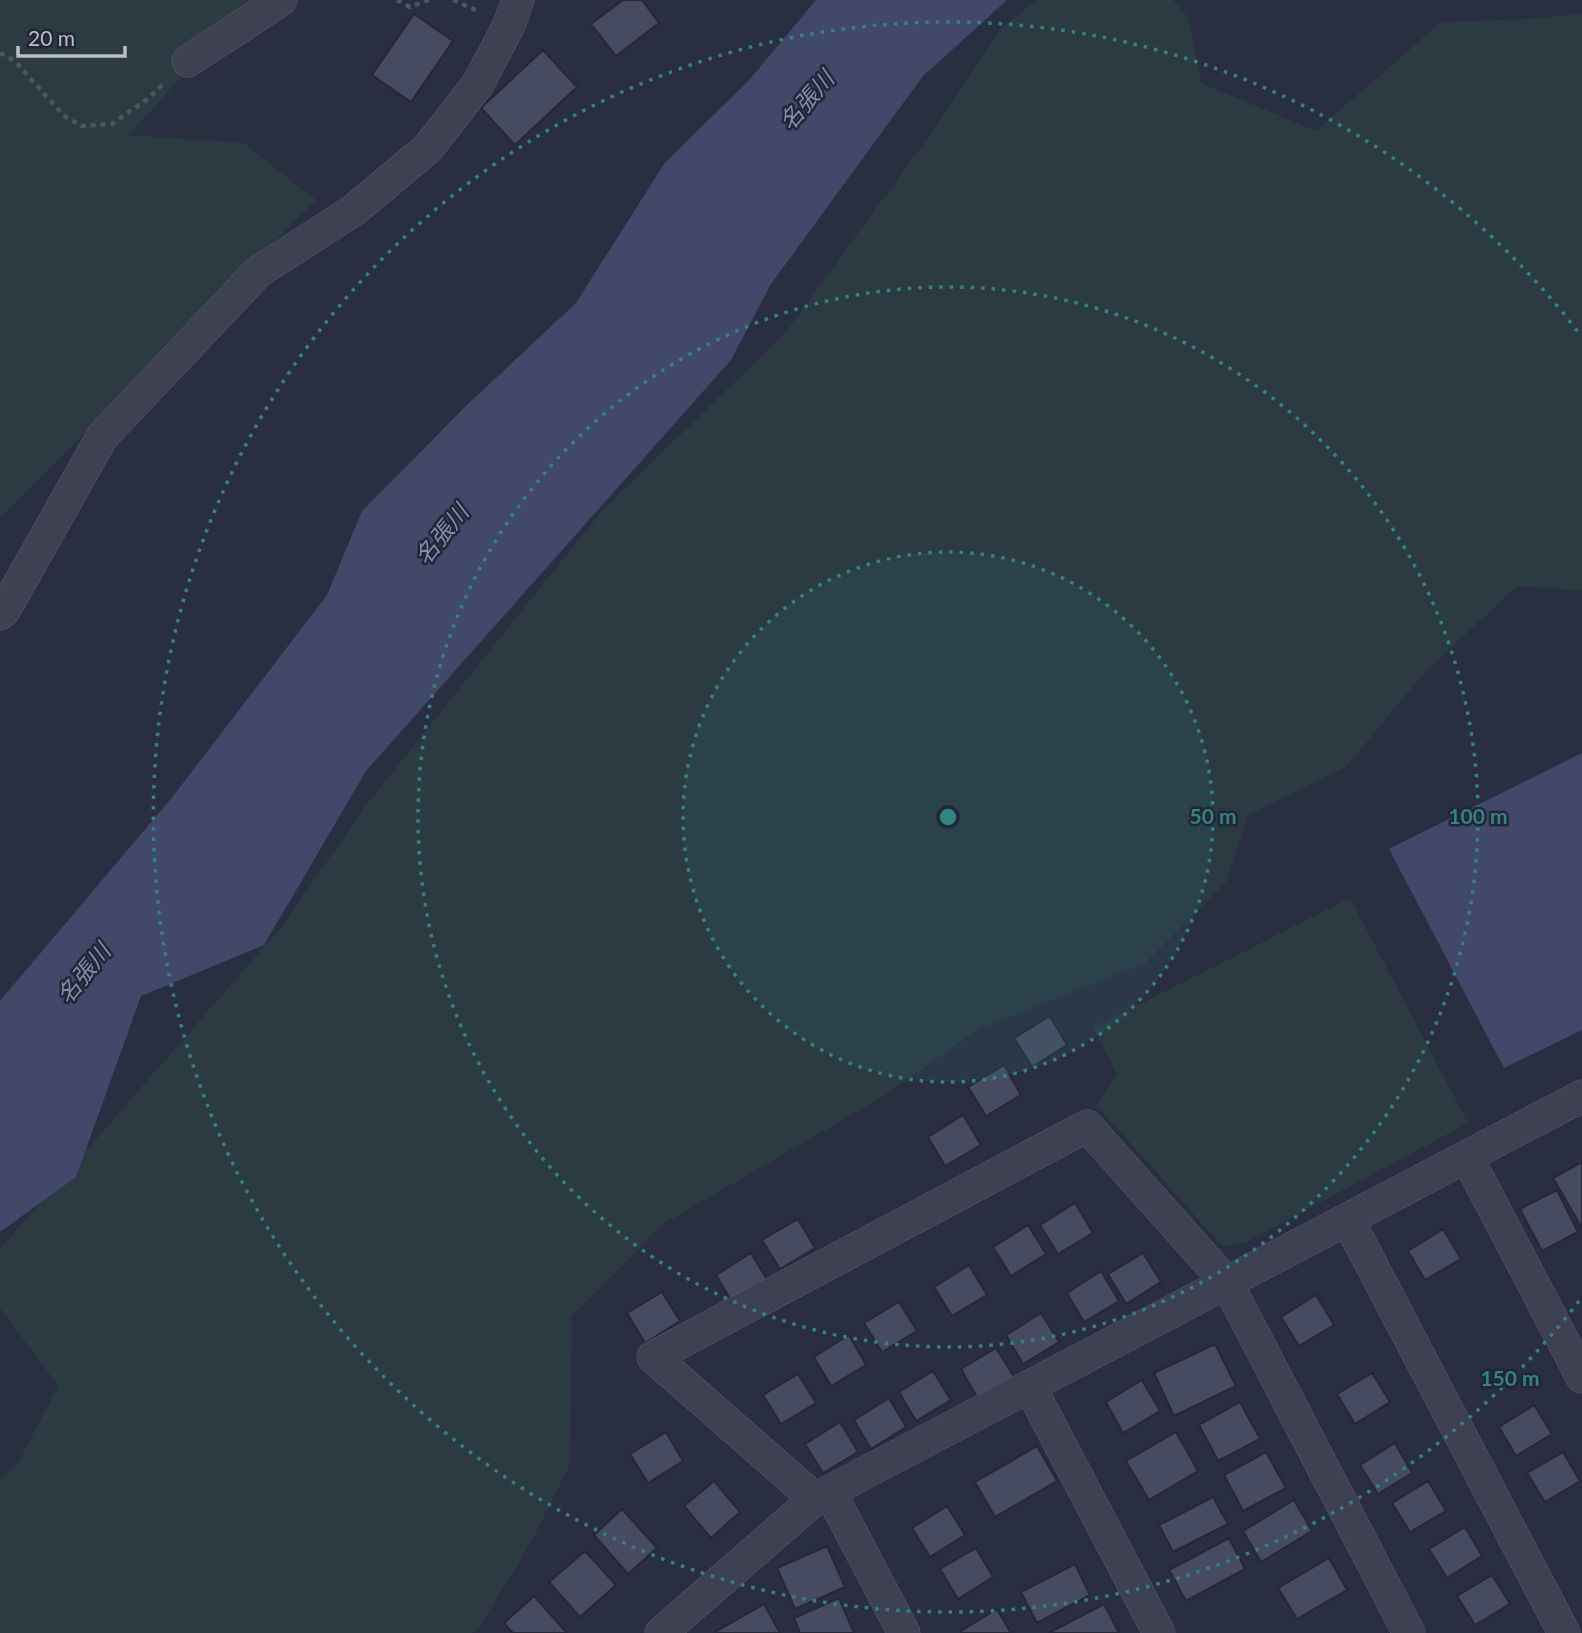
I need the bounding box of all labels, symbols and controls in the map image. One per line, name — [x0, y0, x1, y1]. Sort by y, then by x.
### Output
scale bar — [18, 14, 124, 58]
text: 20 m — [28, 25, 75, 50]
water label: 名張川 — [773, 63, 841, 135]
water label: 名張川 — [408, 496, 475, 570]
text: 50 m — [1189, 803, 1237, 828]
text: 100 m — [1448, 803, 1508, 828]
centre of rings — [936, 805, 960, 829]
water label: 名張川 — [50, 935, 117, 1009]
text: 150 m — [1480, 1365, 1540, 1390]

